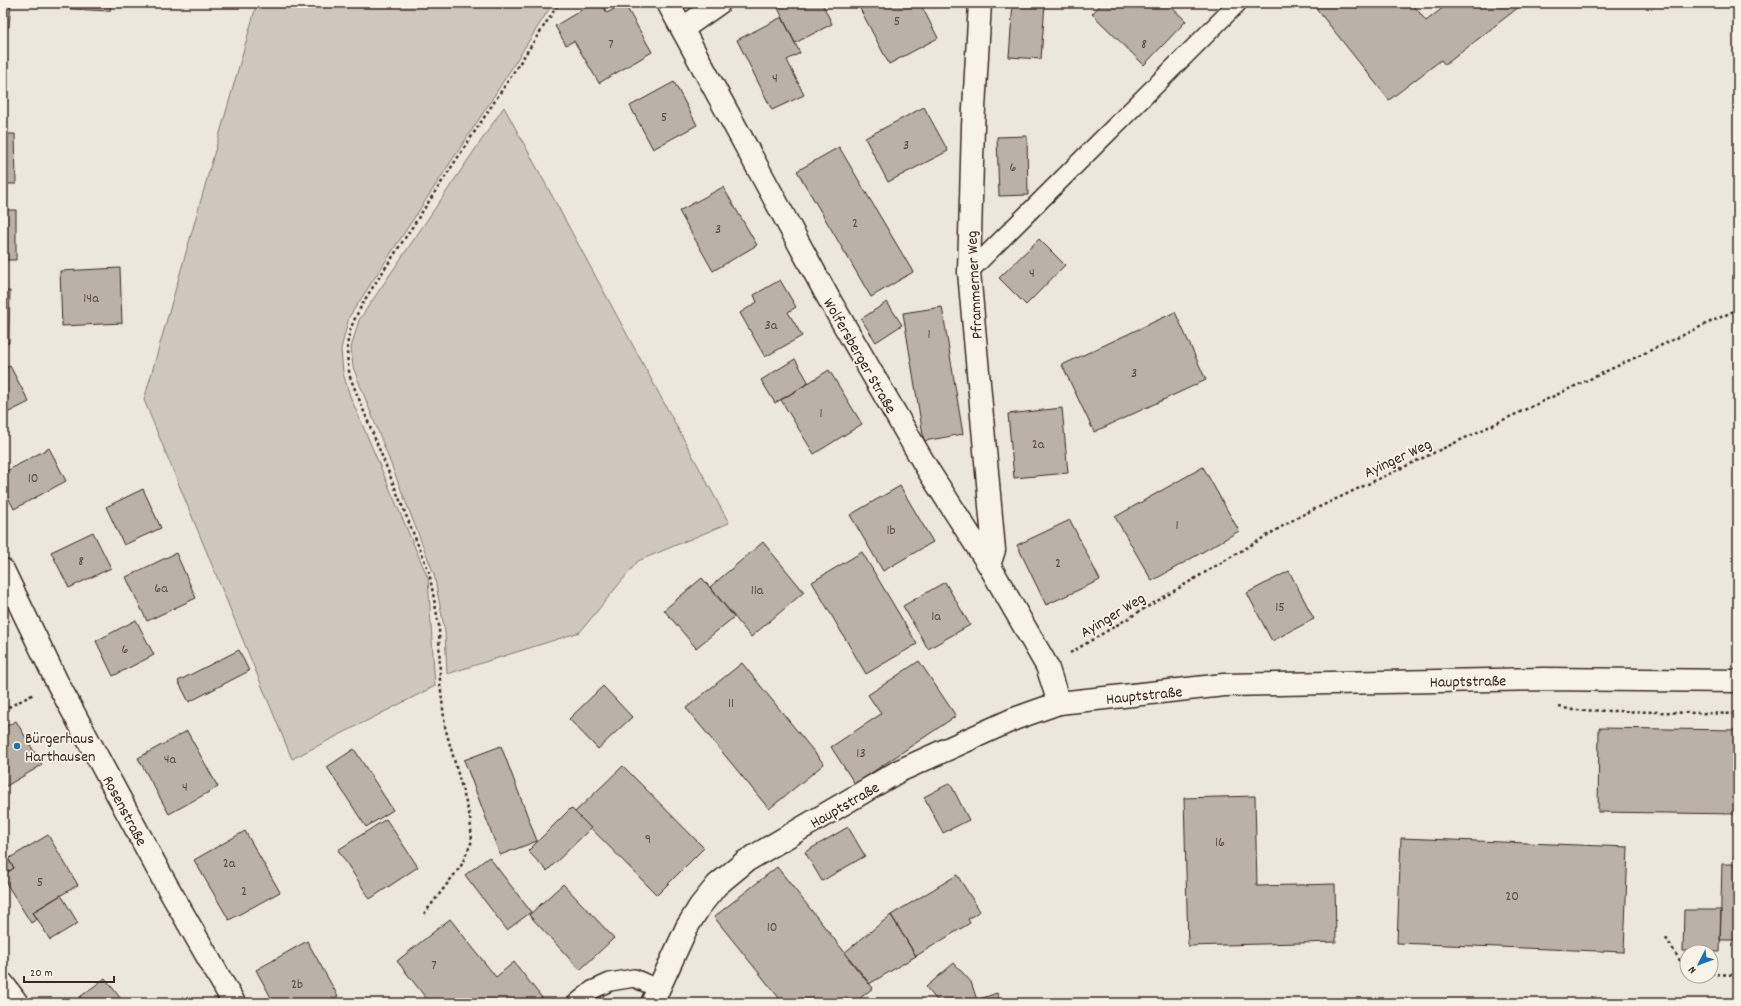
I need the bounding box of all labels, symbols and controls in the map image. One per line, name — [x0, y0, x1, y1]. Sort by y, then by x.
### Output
house number: 5 — [894, 12, 900, 32]
house number: 7 — [608, 35, 614, 55]
house number: 8 — [1141, 35, 1147, 55]
house number: 4 — [772, 69, 778, 89]
house number: 5 — [661, 108, 667, 128]
house number: 3 — [903, 136, 909, 156]
house number: 6 — [1010, 158, 1017, 178]
house number: 2 — [852, 214, 858, 234]
house number: 3 — [715, 220, 721, 240]
street label: Pframmerner Weg — [961, 230, 990, 340]
house number: 4 — [1029, 264, 1035, 284]
house number: 14a — [83, 289, 99, 309]
street label: Wolfersberger Straße — [816, 294, 901, 418]
house number: 3a — [765, 316, 778, 336]
house number: 1 — [927, 325, 931, 345]
house number: 3 — [1131, 364, 1137, 384]
house number: 1 — [819, 404, 823, 424]
street label: Ayinger Weg — [1360, 434, 1436, 485]
house number: 2a — [1032, 435, 1045, 455]
house number: 10 — [28, 469, 38, 489]
house number: 1 — [1175, 516, 1179, 536]
house number: 1b — [886, 521, 896, 541]
house number: 8 — [78, 552, 84, 572]
house number: 2 — [1055, 554, 1061, 574]
house number: 6a — [154, 579, 168, 599]
house number: 11a — [751, 581, 764, 601]
street label: Ayinger Weg — [1076, 588, 1150, 645]
house number: 15 — [1275, 598, 1285, 618]
house number: 1a — [931, 607, 941, 627]
house number: 6 — [122, 640, 129, 660]
street label: Hauptstraße — [1430, 670, 1507, 695]
street label: Hauptstraße — [1105, 681, 1184, 712]
house number: 11 — [728, 694, 734, 714]
place label: Bürgerhaus Harthausen — [25, 728, 95, 769]
marker: Bürgerhaus Harthausen — [12, 741, 22, 751]
house number: 13 — [856, 744, 866, 764]
house number: 4a — [164, 750, 177, 770]
street label: Rosenstraße — [96, 772, 152, 850]
street label: Hauptstraße — [806, 777, 884, 835]
house number: 4 — [182, 778, 188, 798]
house number: 9 — [645, 830, 651, 850]
house number: 16 — [1215, 833, 1225, 853]
house number: 2a — [223, 854, 236, 874]
house number: 5 — [37, 873, 43, 893]
house number: 2 — [241, 882, 247, 902]
house number: 20 — [1505, 887, 1519, 907]
house number: 10 — [767, 918, 777, 938]
north arrow — [1679, 944, 1719, 984]
house number: 7 — [431, 956, 437, 976]
scale bar — [24, 958, 114, 984]
text: N — [1685, 962, 1701, 977]
text: 20 m — [30, 965, 53, 982]
house number: 2b — [291, 975, 303, 995]

